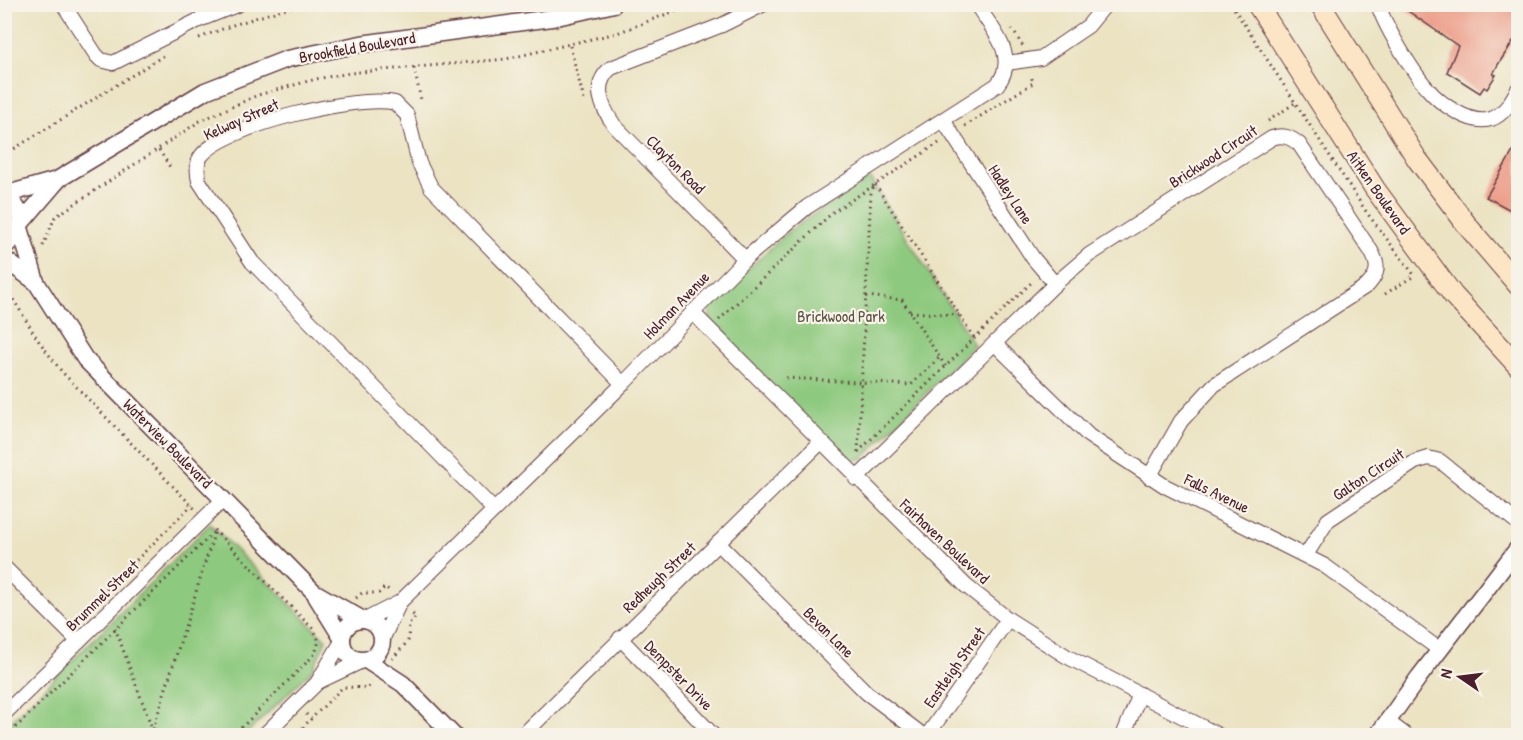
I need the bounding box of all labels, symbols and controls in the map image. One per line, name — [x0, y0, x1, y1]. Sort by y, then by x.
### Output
street label: Brookfield Boulevard — [297, 26, 417, 68]
street label: Kelway Street — [200, 92, 283, 145]
street label: Brickwood Circuit — [1165, 119, 1262, 193]
street label: Clayton Road — [642, 130, 710, 198]
street label: Aitken Boulevard — [1342, 146, 1416, 238]
street label: Hadley Lane — [984, 160, 1039, 229]
street label: Holman Avenue — [638, 266, 715, 344]
park label: Brickwood Park — [797, 305, 885, 327]
street label: Waterview Boulevard — [118, 393, 218, 493]
street label: Galton Circuit — [1328, 442, 1408, 505]
street label: Falls Avenue — [1180, 467, 1254, 518]
street label: Fairhaven Boulevard — [895, 493, 995, 588]
street label: Redheugh Street — [617, 536, 701, 618]
street label: Brummel Street — [61, 554, 144, 636]
street label: Bevan Lane — [799, 602, 860, 663]
street label: Eastleigh Street — [918, 622, 990, 712]
street label: Dempster Drive — [640, 635, 718, 715]
north arrow — [1430, 647, 1490, 707]
text: N — [1434, 666, 1457, 680]

